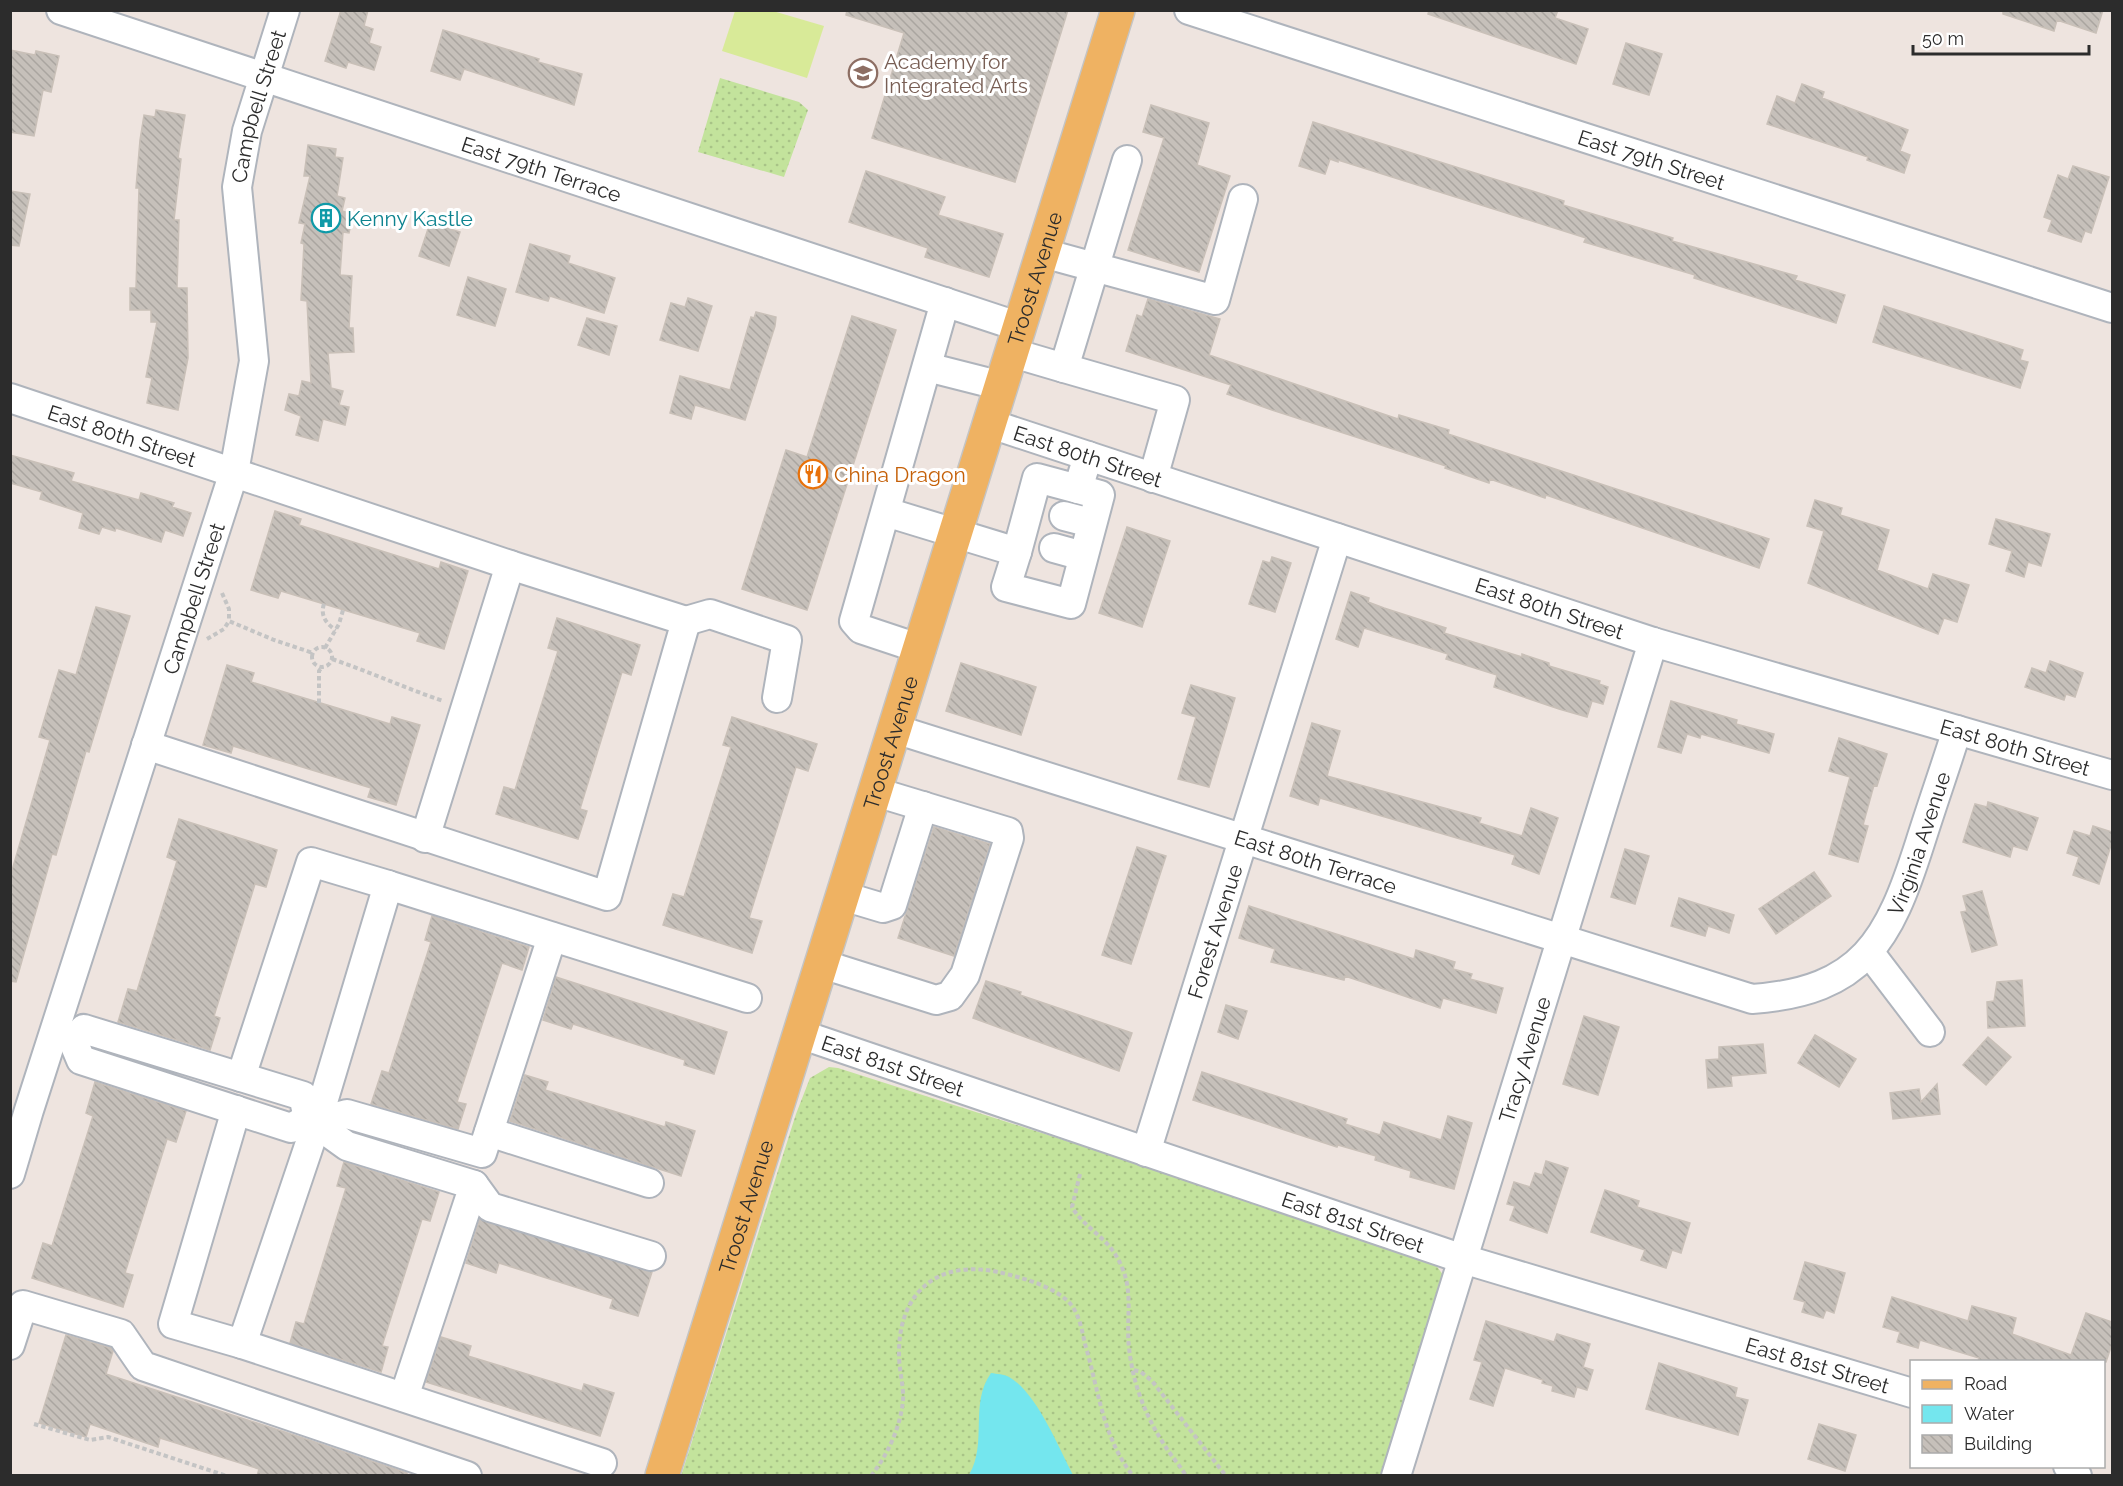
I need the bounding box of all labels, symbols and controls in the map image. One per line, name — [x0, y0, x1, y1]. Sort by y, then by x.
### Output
scale bar — [1913, 18, 2088, 56]
street label: Campbell Street — [225, 27, 291, 185]
text: 50 m — [1922, 28, 1964, 49]
place label: Academy for Integrated Arts — [884, 49, 1028, 98]
school or university icon: Academy for Integrated Arts — [847, 57, 879, 89]
street label: East 79th Street — [1575, 124, 1728, 195]
street label: East 79th Terrace — [458, 131, 625, 207]
building icon: Kenny Kastle — [310, 202, 342, 234]
place label: Kenny Kastle — [347, 206, 473, 231]
street label: Troost Avenue — [1002, 209, 1067, 348]
street label: East 80th Street — [44, 399, 199, 472]
street label: East 80th Street — [1010, 420, 1165, 492]
restaurant icon: China Dragon — [797, 458, 829, 490]
place label: China Dragon — [834, 462, 966, 487]
street label: Campbell Street — [157, 520, 229, 677]
street label: East 80th Street — [1472, 572, 1627, 644]
street label: Troost Avenue — [858, 673, 923, 813]
street label: East 80th Street — [1937, 713, 2093, 781]
street label: Virginia Avenue — [1882, 768, 1955, 919]
street label: East 80th Terrace — [1231, 824, 1400, 899]
street label: Forest Avenue — [1182, 861, 1247, 1002]
street label: Tracy Avenue — [1493, 993, 1556, 1125]
street label: East 81st Street — [818, 1030, 967, 1101]
street label: Troost Avenue — [713, 1137, 778, 1277]
street label: East 81st Street — [1278, 1186, 1428, 1257]
street label: East 81st Street — [1742, 1331, 1892, 1398]
legend — [1910, 1360, 2105, 1468]
text: Road — [1964, 1373, 2007, 1394]
text: Water — [1964, 1403, 2015, 1424]
text: Building — [1964, 1433, 2032, 1454]

